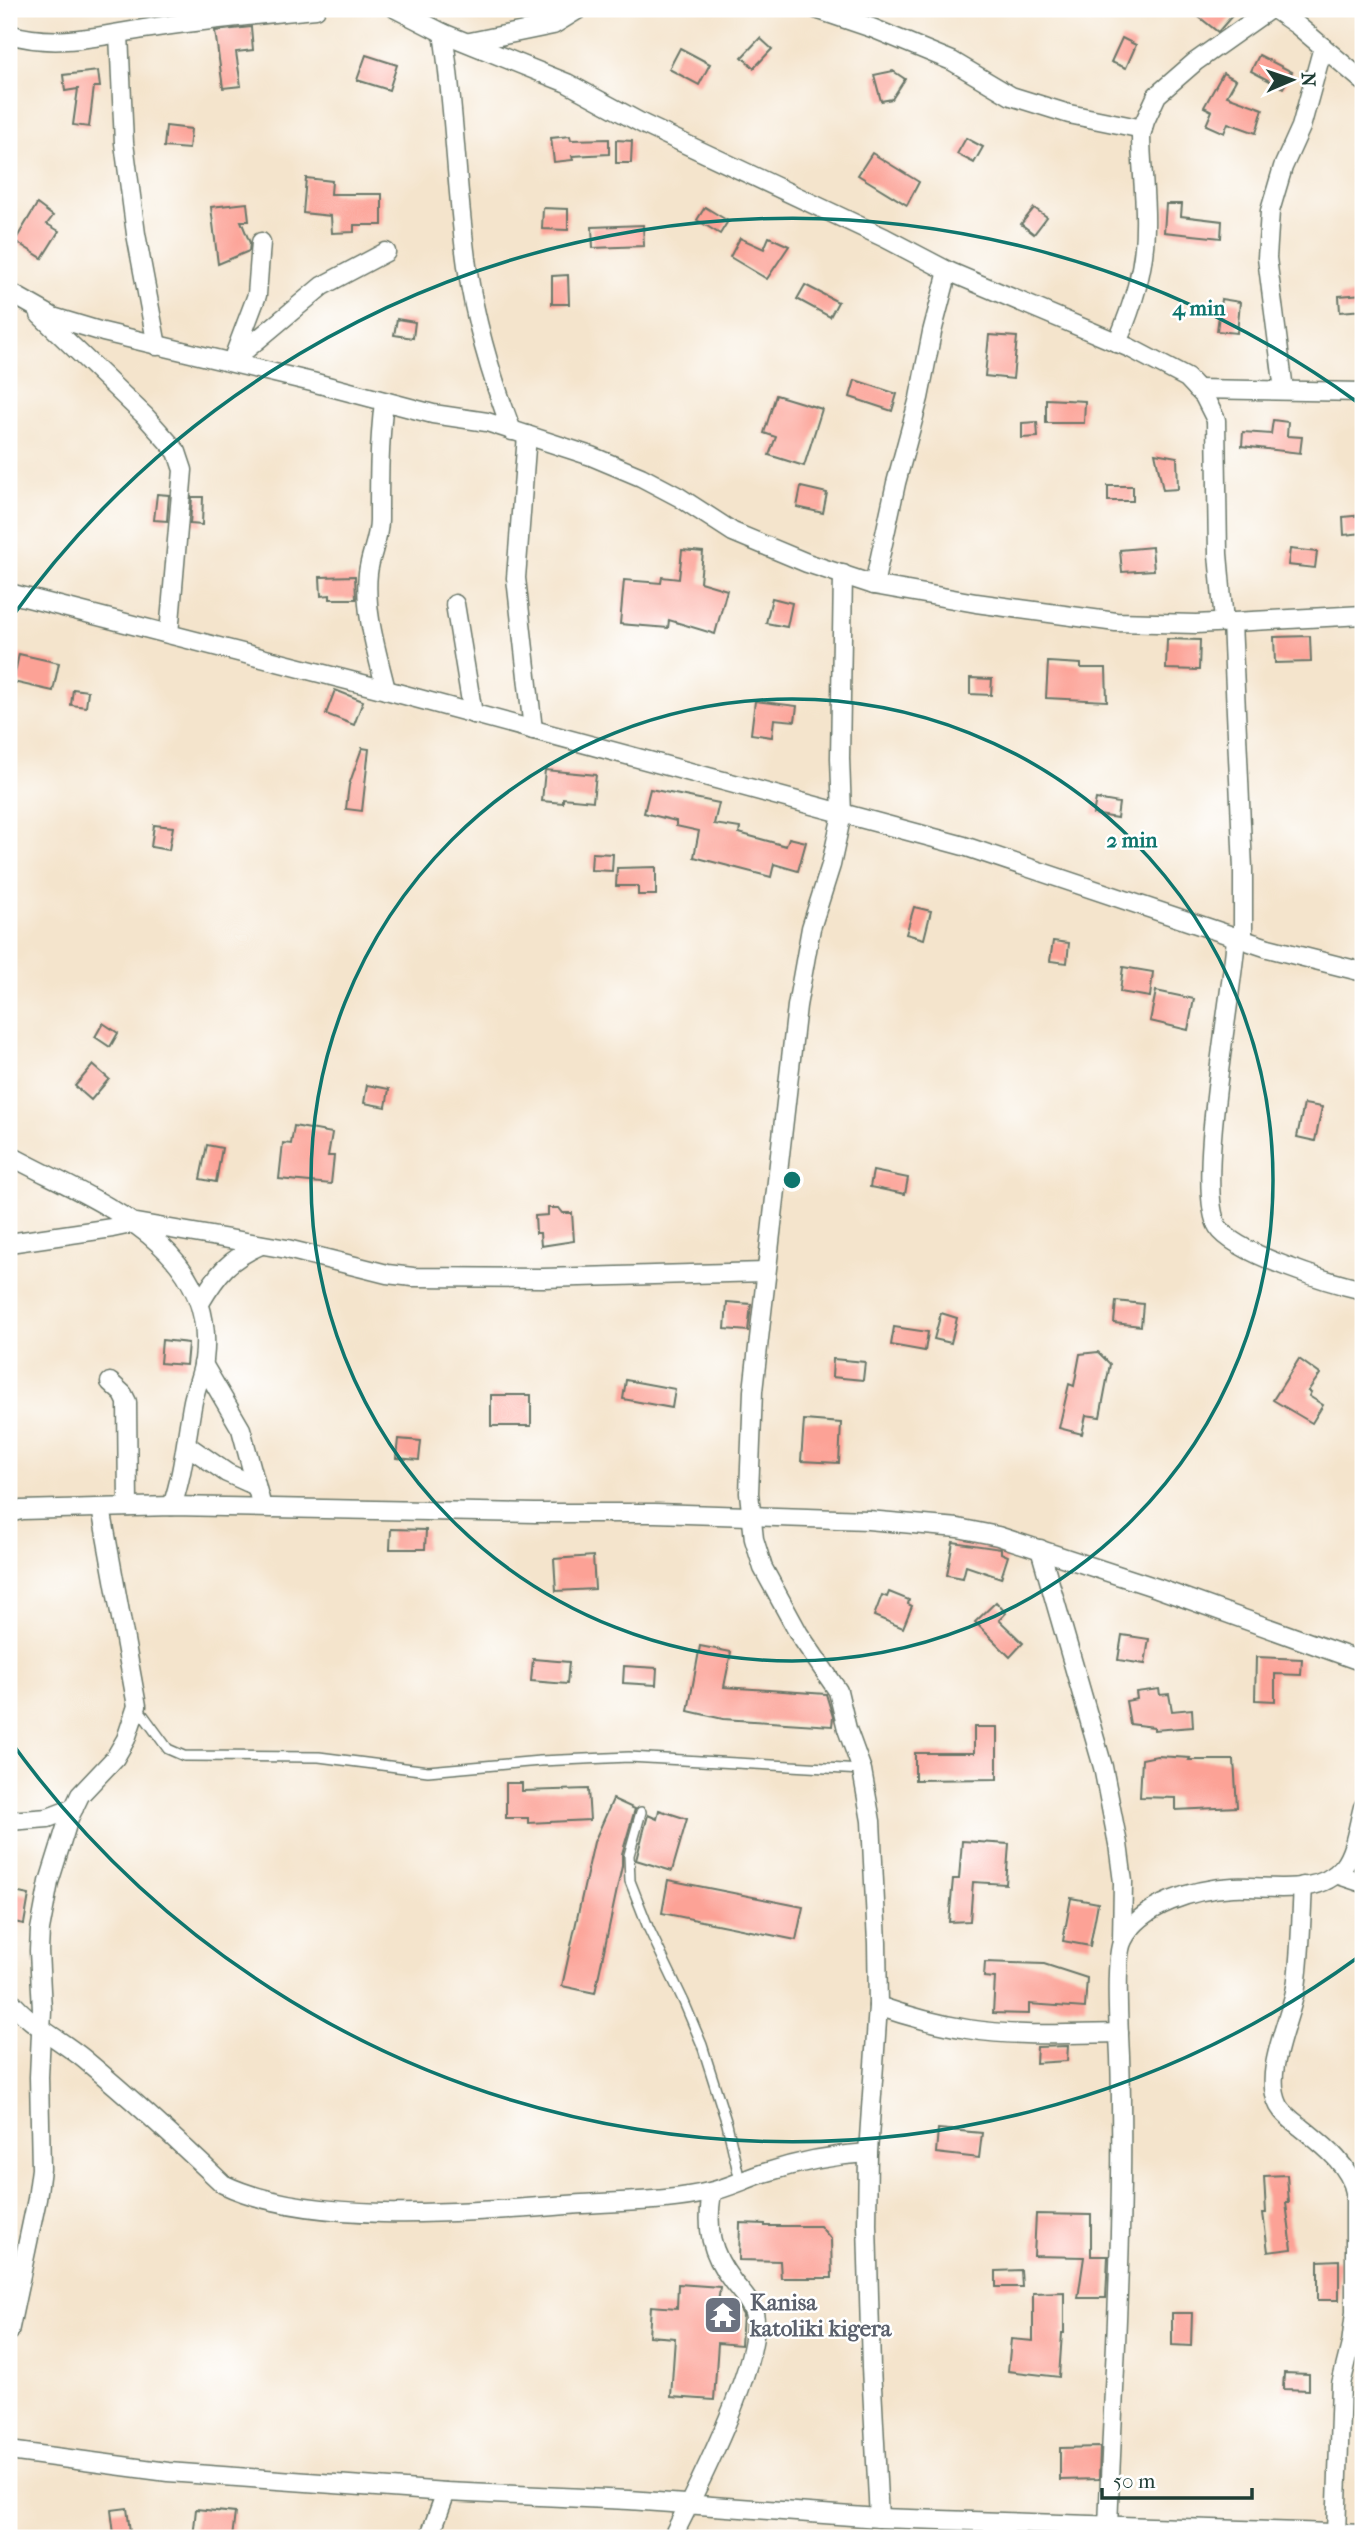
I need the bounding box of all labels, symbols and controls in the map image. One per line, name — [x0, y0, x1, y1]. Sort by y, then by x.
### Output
north arrow — [1256, 46, 1326, 116]
text: N — [1297, 72, 1319, 88]
text: 4 min — [1172, 296, 1226, 321]
text: 2 min — [1106, 828, 1158, 852]
centre of rings — [780, 1168, 804, 1192]
place label: Kanisa katoliki kigera — [749, 2289, 893, 2342]
temple icon: Kanisa katoliki kigera — [702, 2294, 744, 2336]
scale bar — [1102, 2456, 1253, 2500]
text: 50 m — [1113, 2469, 1156, 2493]

